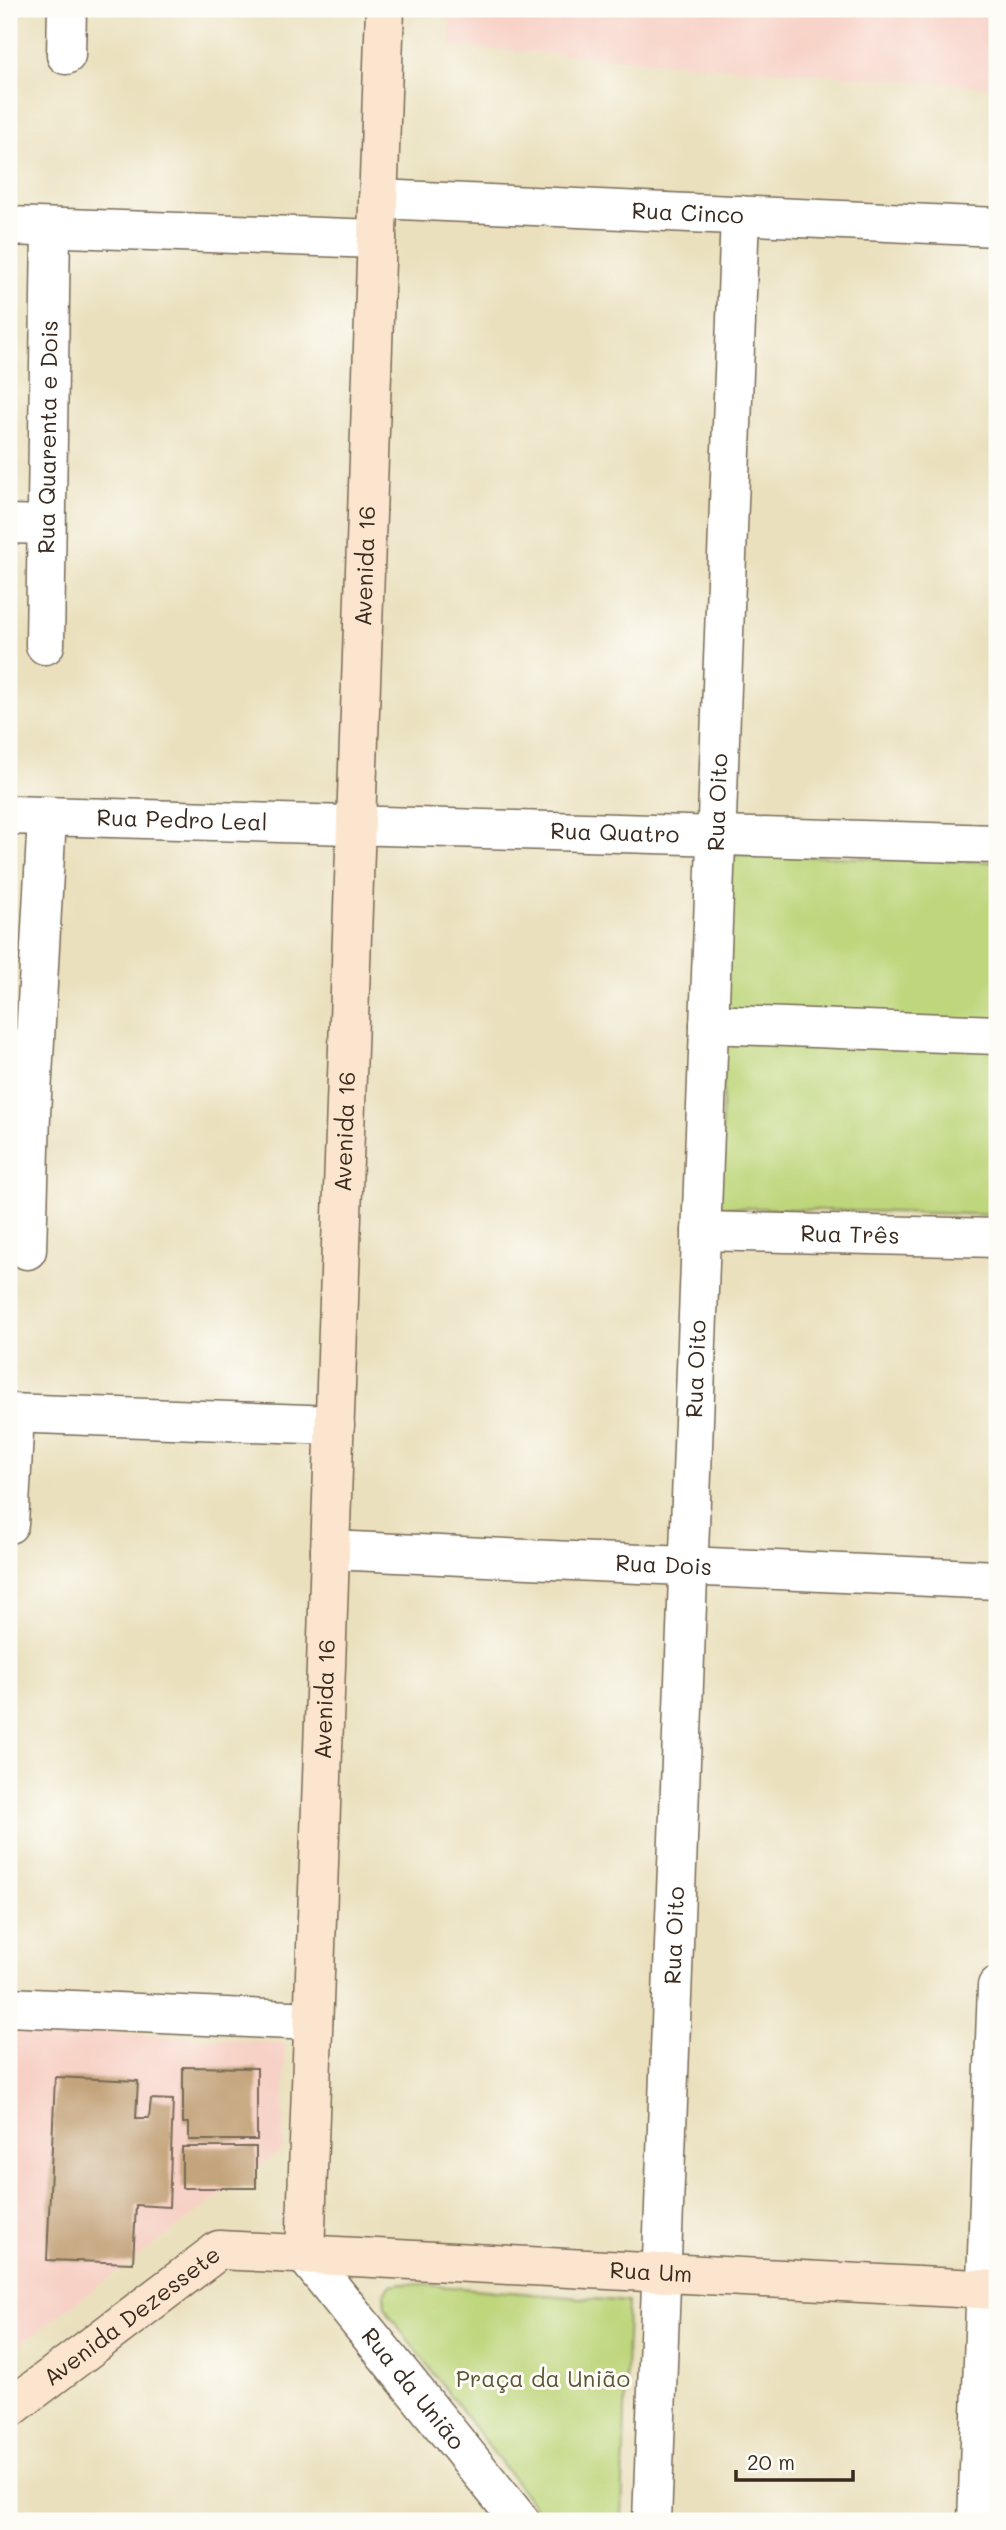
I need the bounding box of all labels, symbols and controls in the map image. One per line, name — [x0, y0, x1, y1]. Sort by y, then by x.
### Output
street label: Rua Cinco — [631, 194, 745, 230]
street label: Rua Quarenta e Dois — [30, 320, 64, 554]
street label: Avenida 16 — [347, 505, 381, 627]
street label: Rua Oito — [700, 753, 733, 852]
street label: Rua Pedro Leal — [96, 802, 268, 837]
street label: Rua Quatro — [550, 815, 680, 849]
street label: Avenida 16 — [327, 1071, 361, 1192]
street label: Rua Três — [800, 1217, 900, 1250]
street label: Rua Oito — [678, 1319, 712, 1418]
street label: Rua Dois — [615, 1547, 713, 1581]
street label: Avenida 16 — [307, 1639, 341, 1760]
street label: Rua Oito — [656, 1886, 690, 1985]
street label: Avenida Dezessete — [37, 2239, 226, 2392]
street label: Rua Um — [609, 2254, 693, 2288]
street label: Rua da União — [356, 2321, 472, 2455]
park label: Praça da União — [456, 2363, 630, 2393]
scale bar — [736, 2439, 854, 2483]
text: 20 m — [747, 2448, 795, 2475]

